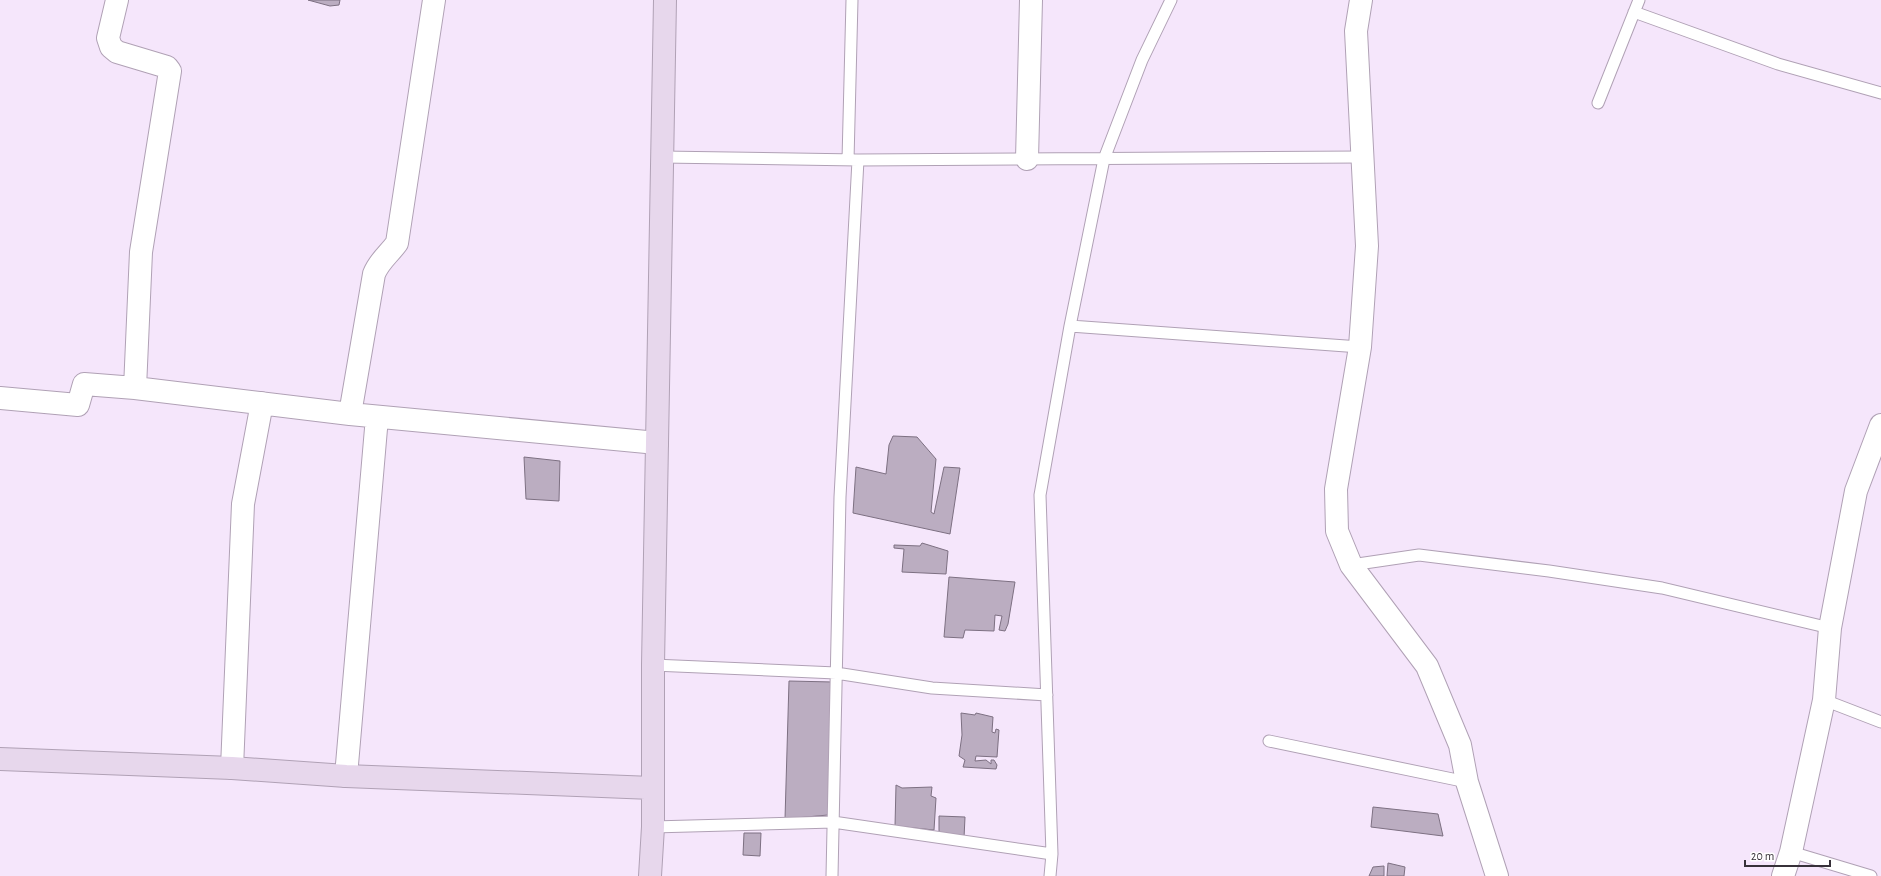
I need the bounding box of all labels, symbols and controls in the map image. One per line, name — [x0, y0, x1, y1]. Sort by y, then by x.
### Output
scale bar — [1745, 842, 1830, 868]
text: 20 m — [1751, 850, 1774, 862]

